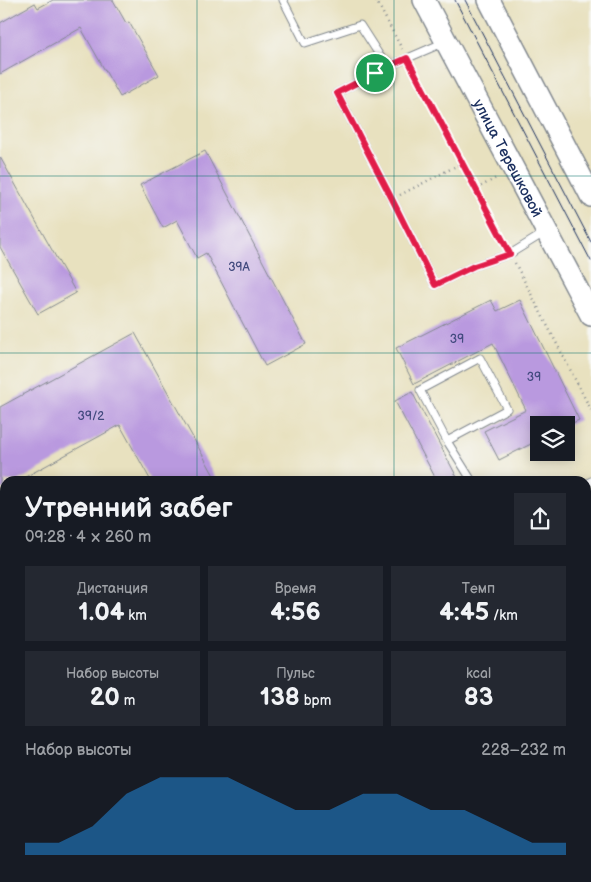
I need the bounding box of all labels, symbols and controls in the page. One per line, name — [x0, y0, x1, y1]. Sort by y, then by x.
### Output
pin — [354, 52, 396, 94]
icon: arrive — [361, 59, 389, 87]
street label: улица Терешковой — [468, 96, 546, 221]
house number: 39А — [228, 260, 251, 275]
house number: 39 — [450, 332, 464, 347]
house number: 39 — [527, 370, 541, 385]
house number: 39/2 — [78, 409, 104, 424]
map controls — [530, 416, 575, 461]
button: layers — [530, 416, 575, 461]
text: Утренний забег — [25, 492, 233, 525]
button: share — [514, 493, 566, 545]
text: 09:28 · 4 × 260 m — [25, 528, 151, 547]
text: Дистанция — [77, 580, 148, 597]
text: Время — [275, 580, 316, 597]
text: Темп — [462, 580, 495, 597]
text: 1.04 — [78, 597, 125, 628]
text: 4:56 — [270, 597, 321, 628]
text: 4:45 — [439, 597, 489, 628]
text: km — [125, 607, 147, 624]
text: /km — [489, 607, 518, 624]
text: Набор высоты — [66, 665, 159, 682]
text: Пульс — [276, 665, 315, 682]
text: kcal — [466, 665, 491, 682]
text: 20 — [90, 682, 120, 713]
text: 138 — [260, 682, 300, 713]
text: 83 — [464, 682, 493, 713]
text: m — [120, 692, 135, 709]
text: bpm — [300, 692, 331, 709]
text: Набор высоты — [25, 741, 132, 760]
text: 228–232 m — [481, 741, 566, 760]

